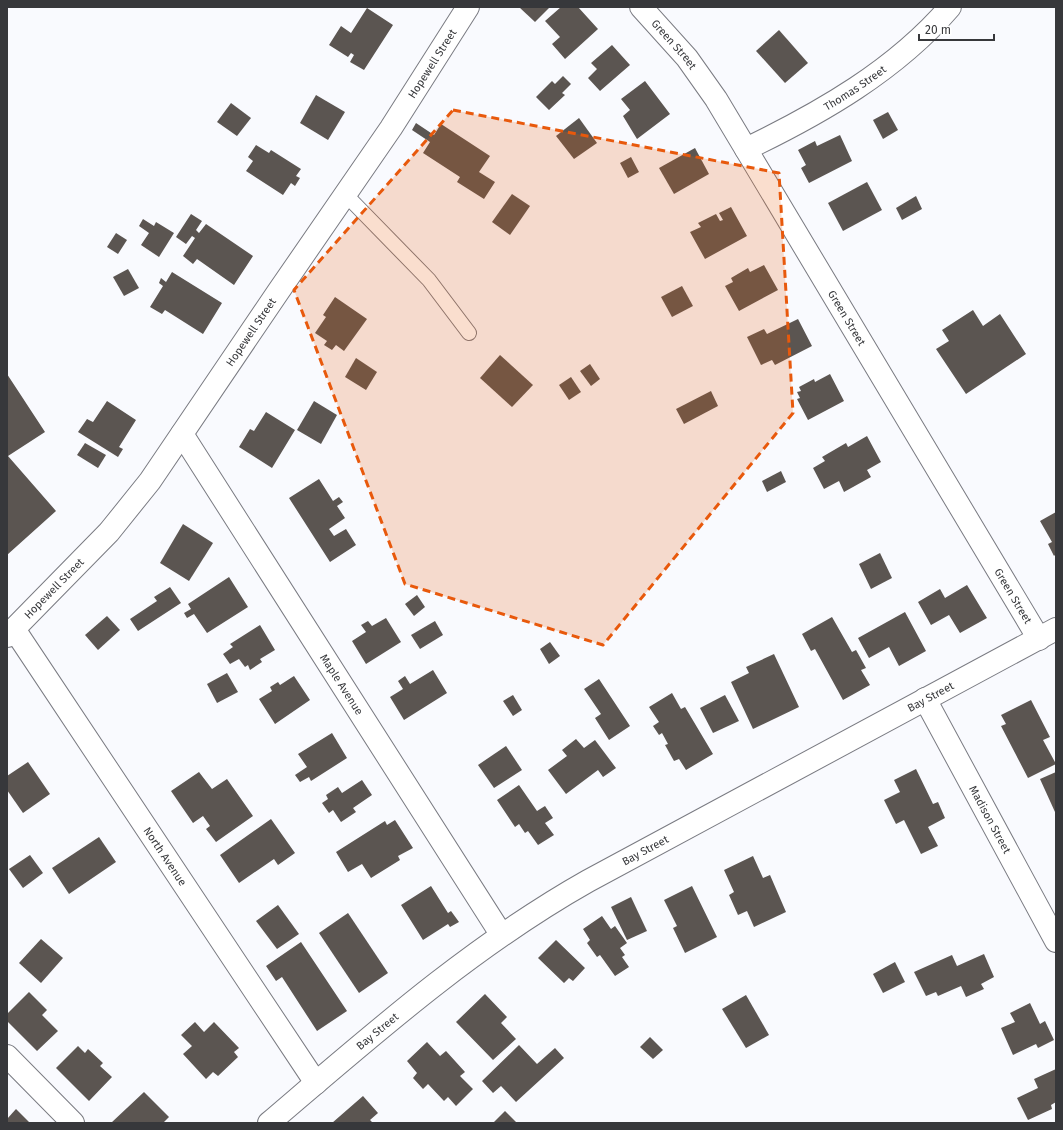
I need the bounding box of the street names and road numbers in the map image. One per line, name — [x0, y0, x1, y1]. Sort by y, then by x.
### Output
street label: Green Street — [649, 17, 699, 72]
street label: Hopewell Street — [405, 26, 459, 101]
street label: Thomas Street — [821, 63, 889, 113]
street label: Green Street — [825, 288, 868, 348]
street label: Hopewell Street — [223, 295, 279, 369]
street label: Hopewell Street — [21, 555, 86, 621]
street label: Green Street — [992, 566, 1035, 626]
street label: Maple Avenue — [318, 651, 366, 717]
street label: Bay Street — [905, 679, 956, 714]
street label: Madison Street — [967, 783, 1014, 856]
street label: North Avenue — [141, 824, 189, 888]
street label: Bay Street — [620, 832, 671, 868]
street label: Bay Street — [354, 1010, 401, 1052]

